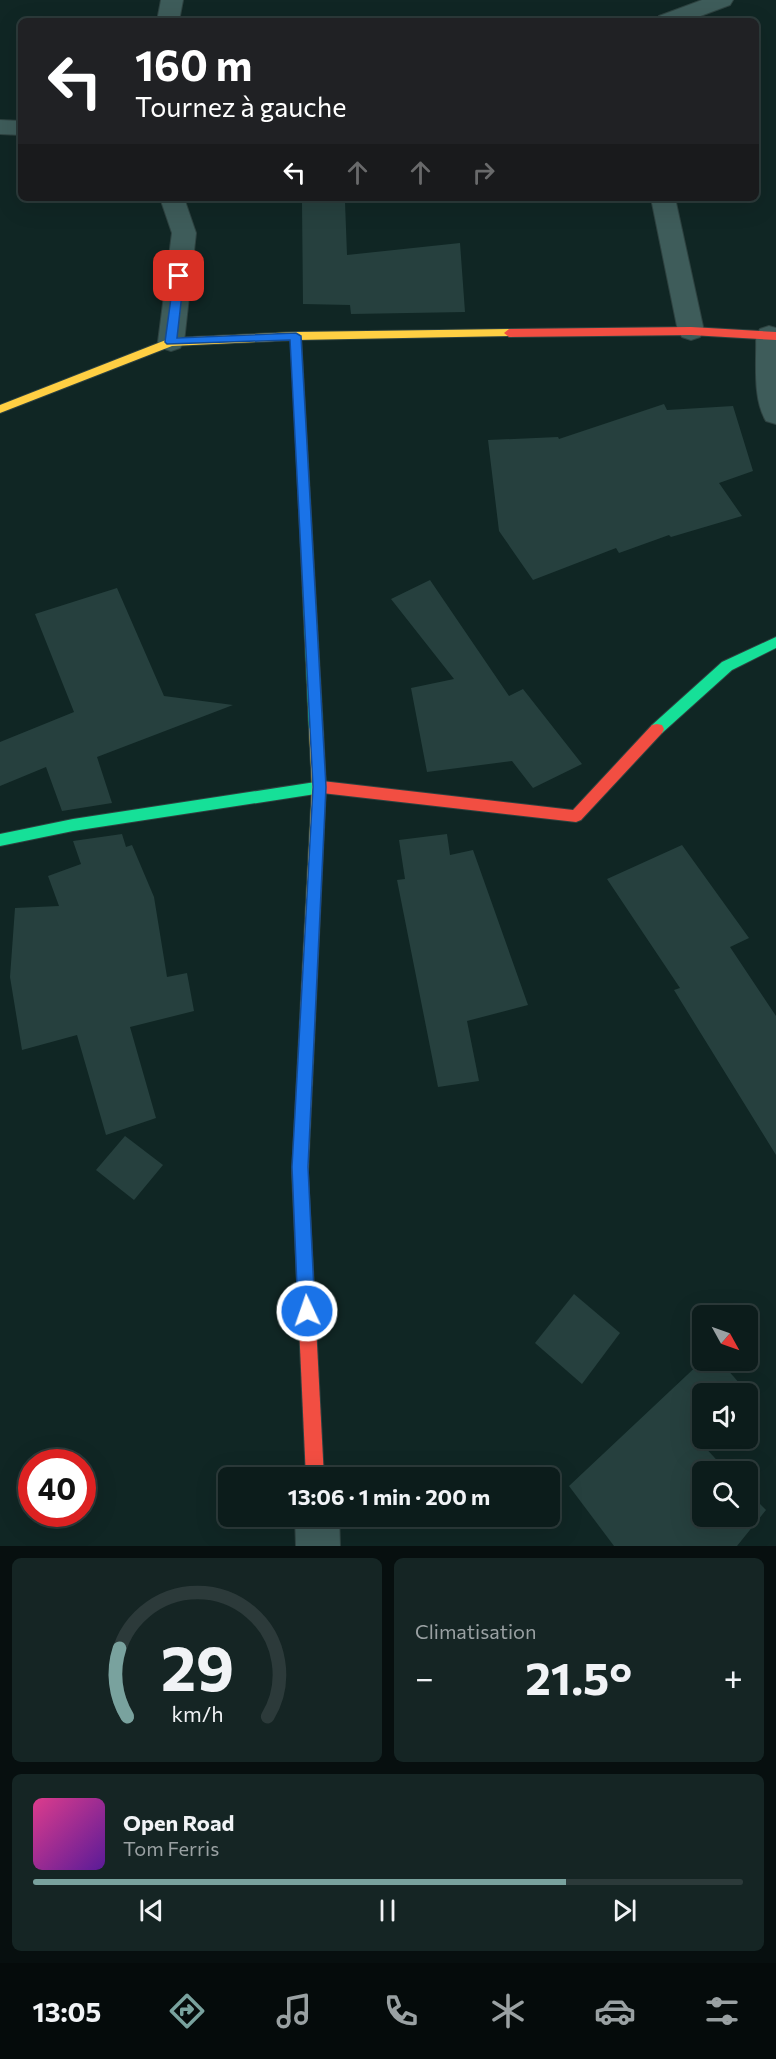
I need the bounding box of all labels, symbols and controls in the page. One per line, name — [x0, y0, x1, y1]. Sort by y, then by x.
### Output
text: 160 m — [135, 38, 253, 90]
icon: left — [36, 42, 114, 120]
text: Tournez à gauche — [135, 90, 346, 123]
icon: left — [278, 156, 311, 189]
icon: ahead — [341, 156, 374, 189]
icon: ahead — [404, 156, 437, 189]
icon: right — [467, 156, 500, 189]
pin — [153, 250, 204, 301]
icon: arrive — [162, 259, 195, 292]
position arrow — [275, 1279, 339, 1343]
north arrow — [692, 1305, 758, 1371]
map controls — [692, 1305, 758, 1527]
button: sound — [692, 1383, 758, 1449]
speed limit sign: 40 — [18, 1449, 96, 1527]
button: search — [692, 1461, 758, 1527]
text: 13:06 · 1 min · 200 m — [288, 1483, 490, 1510]
text: Climatisation — [415, 1619, 536, 1643]
text: 29 — [160, 1628, 234, 1704]
text: 21.5° — [525, 1649, 632, 1704]
text: − — [415, 1656, 434, 1697]
text: + — [724, 1656, 743, 1697]
text: km/h — [171, 1700, 223, 1726]
text: Open Road — [123, 1809, 234, 1836]
text: Tom Ferris — [123, 1836, 219, 1860]
icon: previous — [135, 1894, 168, 1927]
icon: pause — [371, 1894, 404, 1927]
icon: next — [608, 1894, 641, 1927]
icon: directions — [166, 1990, 208, 2032]
icon: music — [273, 1990, 315, 2032]
icon: phone — [380, 1990, 422, 2032]
icon: climate — [487, 1990, 529, 2032]
icon: car — [594, 1990, 636, 2032]
icon: filters — [701, 1990, 743, 2032]
text: 13:05 — [33, 1995, 101, 2028]

